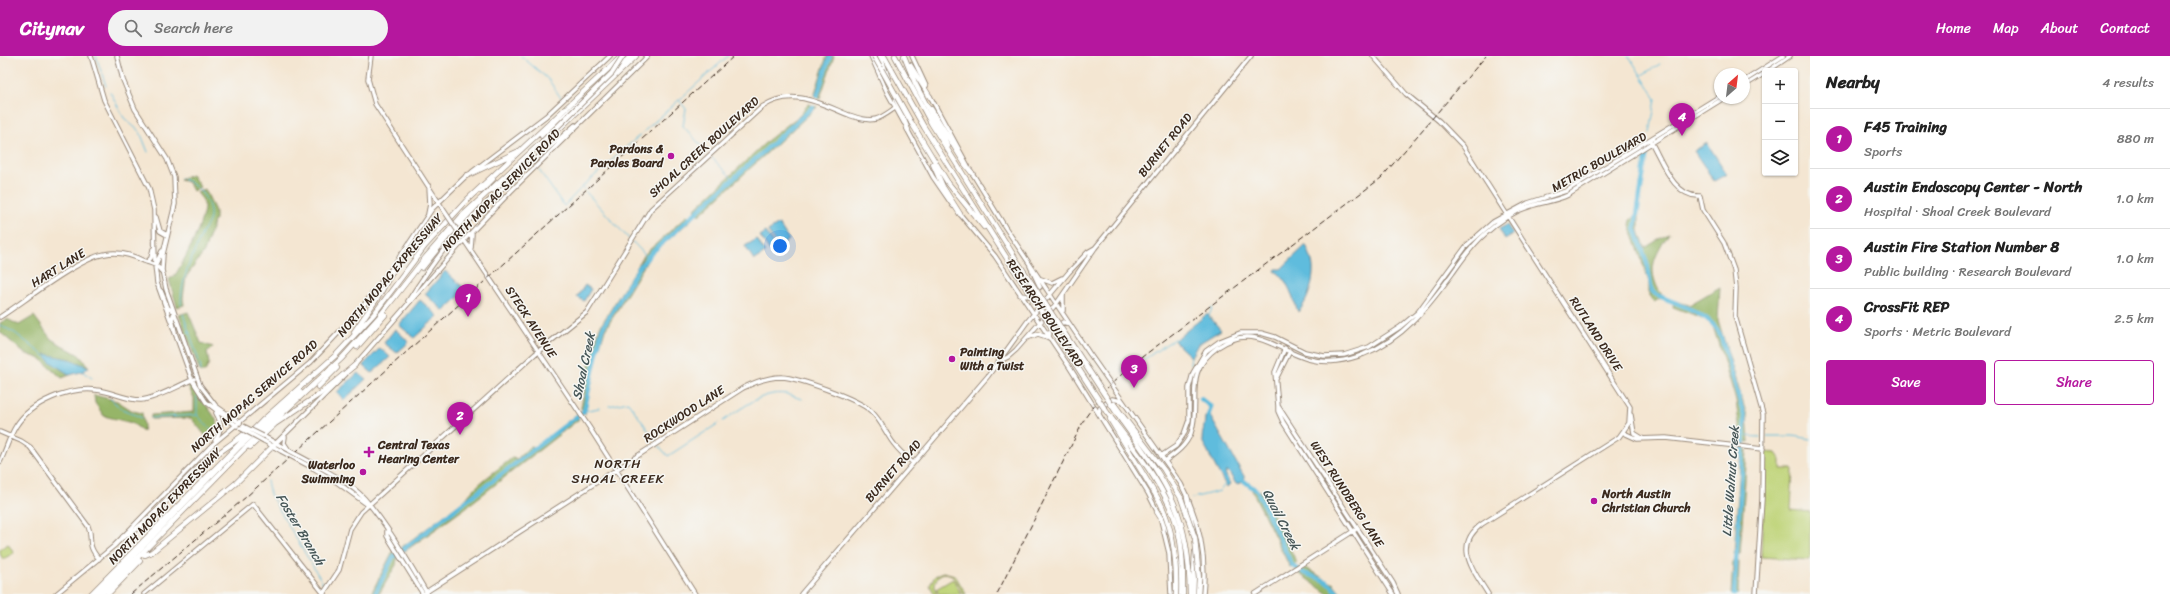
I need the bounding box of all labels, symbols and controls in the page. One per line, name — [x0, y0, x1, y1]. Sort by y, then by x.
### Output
search box — [108, 10, 388, 46]
text: Citynav — [20, 12, 84, 45]
text: Search here — [154, 15, 233, 41]
text: Home — [1936, 16, 1971, 41]
text: Map — [1993, 16, 2019, 41]
text: About — [2041, 16, 2078, 41]
text: Contact — [2100, 16, 2150, 41]
icon: search — [122, 17, 144, 39]
text: Nearby — [1826, 67, 1880, 97]
north arrow — [1714, 68, 1750, 104]
map controls — [1762, 68, 1798, 176]
button: + — [1762, 68, 1798, 104]
text: 4 results — [2102, 71, 2154, 94]
street label: SHOAL CREEK BOULEVARD — [643, 90, 765, 203]
pin: 4 — [1669, 103, 1695, 136]
button: − — [1762, 104, 1798, 140]
street label: BURNET ROAD — [1132, 108, 1198, 182]
text: F45 Training — [1864, 114, 1947, 140]
street label: NORTH MOPAC SERVICE ROAD — [436, 123, 566, 256]
street label: METRIC BOULEVARD — [1547, 126, 1651, 198]
text: 1 — [1836, 127, 1842, 150]
text: 880 m — [2117, 127, 2154, 150]
place label: Pardons & Paroles Board — [590, 138, 665, 174]
button: layers — [1762, 140, 1798, 176]
text: Sports — [1864, 140, 1902, 163]
marker: Pardons & Paroles Board — [666, 151, 676, 161]
text: Austin Endoscopy Center - North — [1864, 174, 2082, 200]
text: 2 — [1835, 187, 1843, 210]
text: 1.0 km — [2116, 187, 2154, 210]
text: Hospital · Shoal Creek Boulevard — [1864, 200, 2051, 223]
street label: NORTH MOPAC EXPRESSWAY — [331, 208, 449, 342]
text: Austin Fire Station Number 8 — [1864, 234, 2059, 260]
your location — [770, 236, 790, 256]
street label: HART LANE — [26, 242, 91, 294]
text: 3 — [1835, 247, 1843, 270]
text: 1.0 km — [2116, 247, 2154, 270]
street label: RESEARCH BOULEVARD — [1000, 254, 1090, 372]
text: Public building · Research Boulevard — [1864, 260, 2071, 283]
street label: STECK AVENUE — [499, 281, 563, 364]
pin: 1 — [455, 284, 481, 317]
street label: RUTLAND DRIVE — [1563, 292, 1629, 377]
text: CrossFit REP — [1864, 294, 1949, 320]
text: 4 — [1835, 307, 1843, 330]
text: 2.5 km — [2114, 307, 2154, 330]
text: Sports · Metric Boulevard — [1864, 320, 2011, 343]
water label: Shoal Creek — [565, 328, 602, 402]
street label: NORTH MOPAC SERVICE ROAD — [185, 333, 324, 458]
place label: Painting With a Twist — [960, 341, 1025, 377]
marker: Painting With a Twist — [947, 354, 957, 364]
pin: 3 — [1121, 355, 1147, 388]
button: Save — [1826, 360, 1986, 405]
button: Share — [1994, 360, 2154, 405]
street label: ROCKWOOD LANE — [639, 379, 730, 449]
pin: 2 — [447, 402, 473, 435]
water label: Little Walnut Creek — [1715, 424, 1746, 537]
place label: Central Texas Hearing Center — [377, 434, 460, 470]
street label: BURNET ROAD — [859, 434, 927, 508]
street label: WEST RUNDBERG LANE — [1304, 436, 1391, 553]
street label: NORTH MOPAC EXPRESSWAY — [103, 442, 227, 570]
marker: Central Texas Hearing Center — [363, 446, 375, 458]
district label: NORTH SHOAL CREEK — [571, 452, 665, 490]
place label: Waterloo Swimming — [301, 454, 356, 490]
marker: Waterloo Swimming — [358, 467, 368, 477]
place label: North Austin Christian Church — [1601, 483, 1691, 519]
water label: Quail Creek — [1256, 484, 1307, 555]
water label: Foster Branch — [270, 489, 332, 571]
marker: North Austin Christian Church — [1589, 496, 1599, 506]

